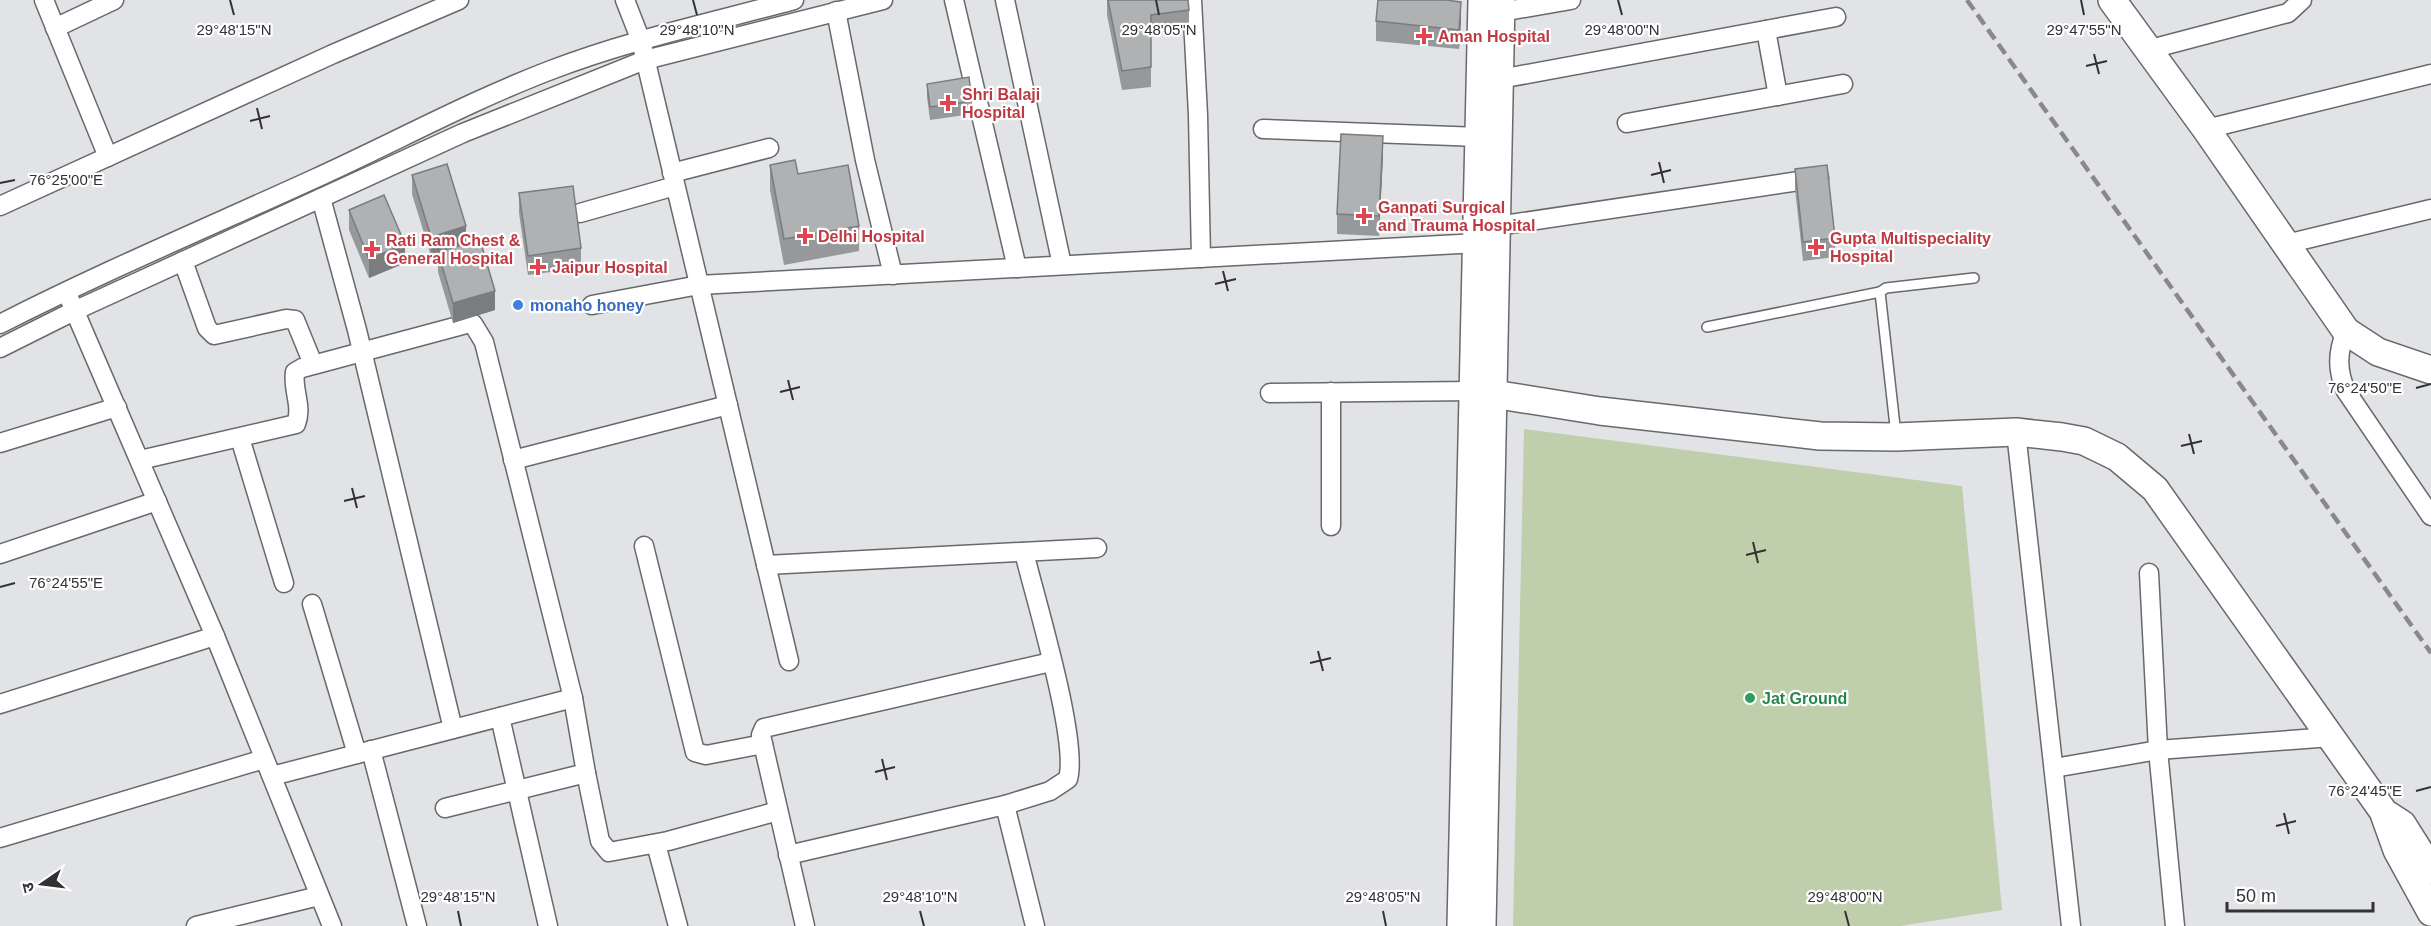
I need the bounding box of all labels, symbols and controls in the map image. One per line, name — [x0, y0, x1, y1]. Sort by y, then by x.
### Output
text: 29°48'15"N — [196, 21, 272, 38]
text: 29°48'10"N — [659, 21, 735, 38]
text: 29°48'05"N — [1121, 21, 1197, 38]
text: 29°48'00"N — [1584, 21, 1660, 38]
text: 29°47'55"N — [2046, 21, 2122, 38]
marker: Aman Hospital — [1415, 27, 1433, 45]
place label: Aman Hospital — [1438, 28, 1550, 45]
place label: Shri Balaji Hospital — [962, 86, 1040, 121]
marker: Shri Balaji Hospital — [939, 94, 957, 112]
text: 76°25'00"E — [29, 171, 103, 188]
place label: Ganpati Surgical and Trauma Hospital — [1378, 199, 1535, 234]
marker: Ganpati Surgical and Trauma Hospital — [1355, 207, 1373, 225]
marker: Delhi Hospital — [796, 227, 814, 245]
place label: Delhi Hospital — [818, 228, 925, 245]
place label: Gupta Multispeciality Hospital — [1830, 230, 1991, 265]
place label: Rati Ram Chest & General Hospital — [386, 232, 521, 267]
marker: Gupta Multispeciality Hospital — [1807, 238, 1825, 256]
marker: Rati Ram Chest & General Hospital — [363, 240, 381, 258]
marker: Jaipur Hospital — [529, 258, 547, 276]
place label: Jaipur Hospital — [552, 259, 668, 276]
place label: monaho honey — [530, 297, 644, 314]
marker: monaho honey — [511, 298, 525, 312]
text: 76°24'50"E — [2328, 379, 2402, 396]
text: 76°24'55"E — [29, 574, 103, 591]
place label: Jat Ground — [1762, 690, 1847, 707]
marker: Jat Ground — [1743, 691, 1757, 705]
text: 76°24'45"E — [2328, 782, 2402, 799]
north arrow — [12, 854, 72, 914]
scale bar — [2227, 875, 2372, 913]
text: उ — [18, 880, 37, 894]
text: 50 m — [2236, 886, 2276, 906]
text: 29°48'15"N — [420, 888, 496, 905]
text: 29°48'10"N — [882, 888, 958, 905]
text: 29°48'05"N — [1345, 888, 1421, 905]
text: 29°48'00"N — [1807, 888, 1883, 905]

